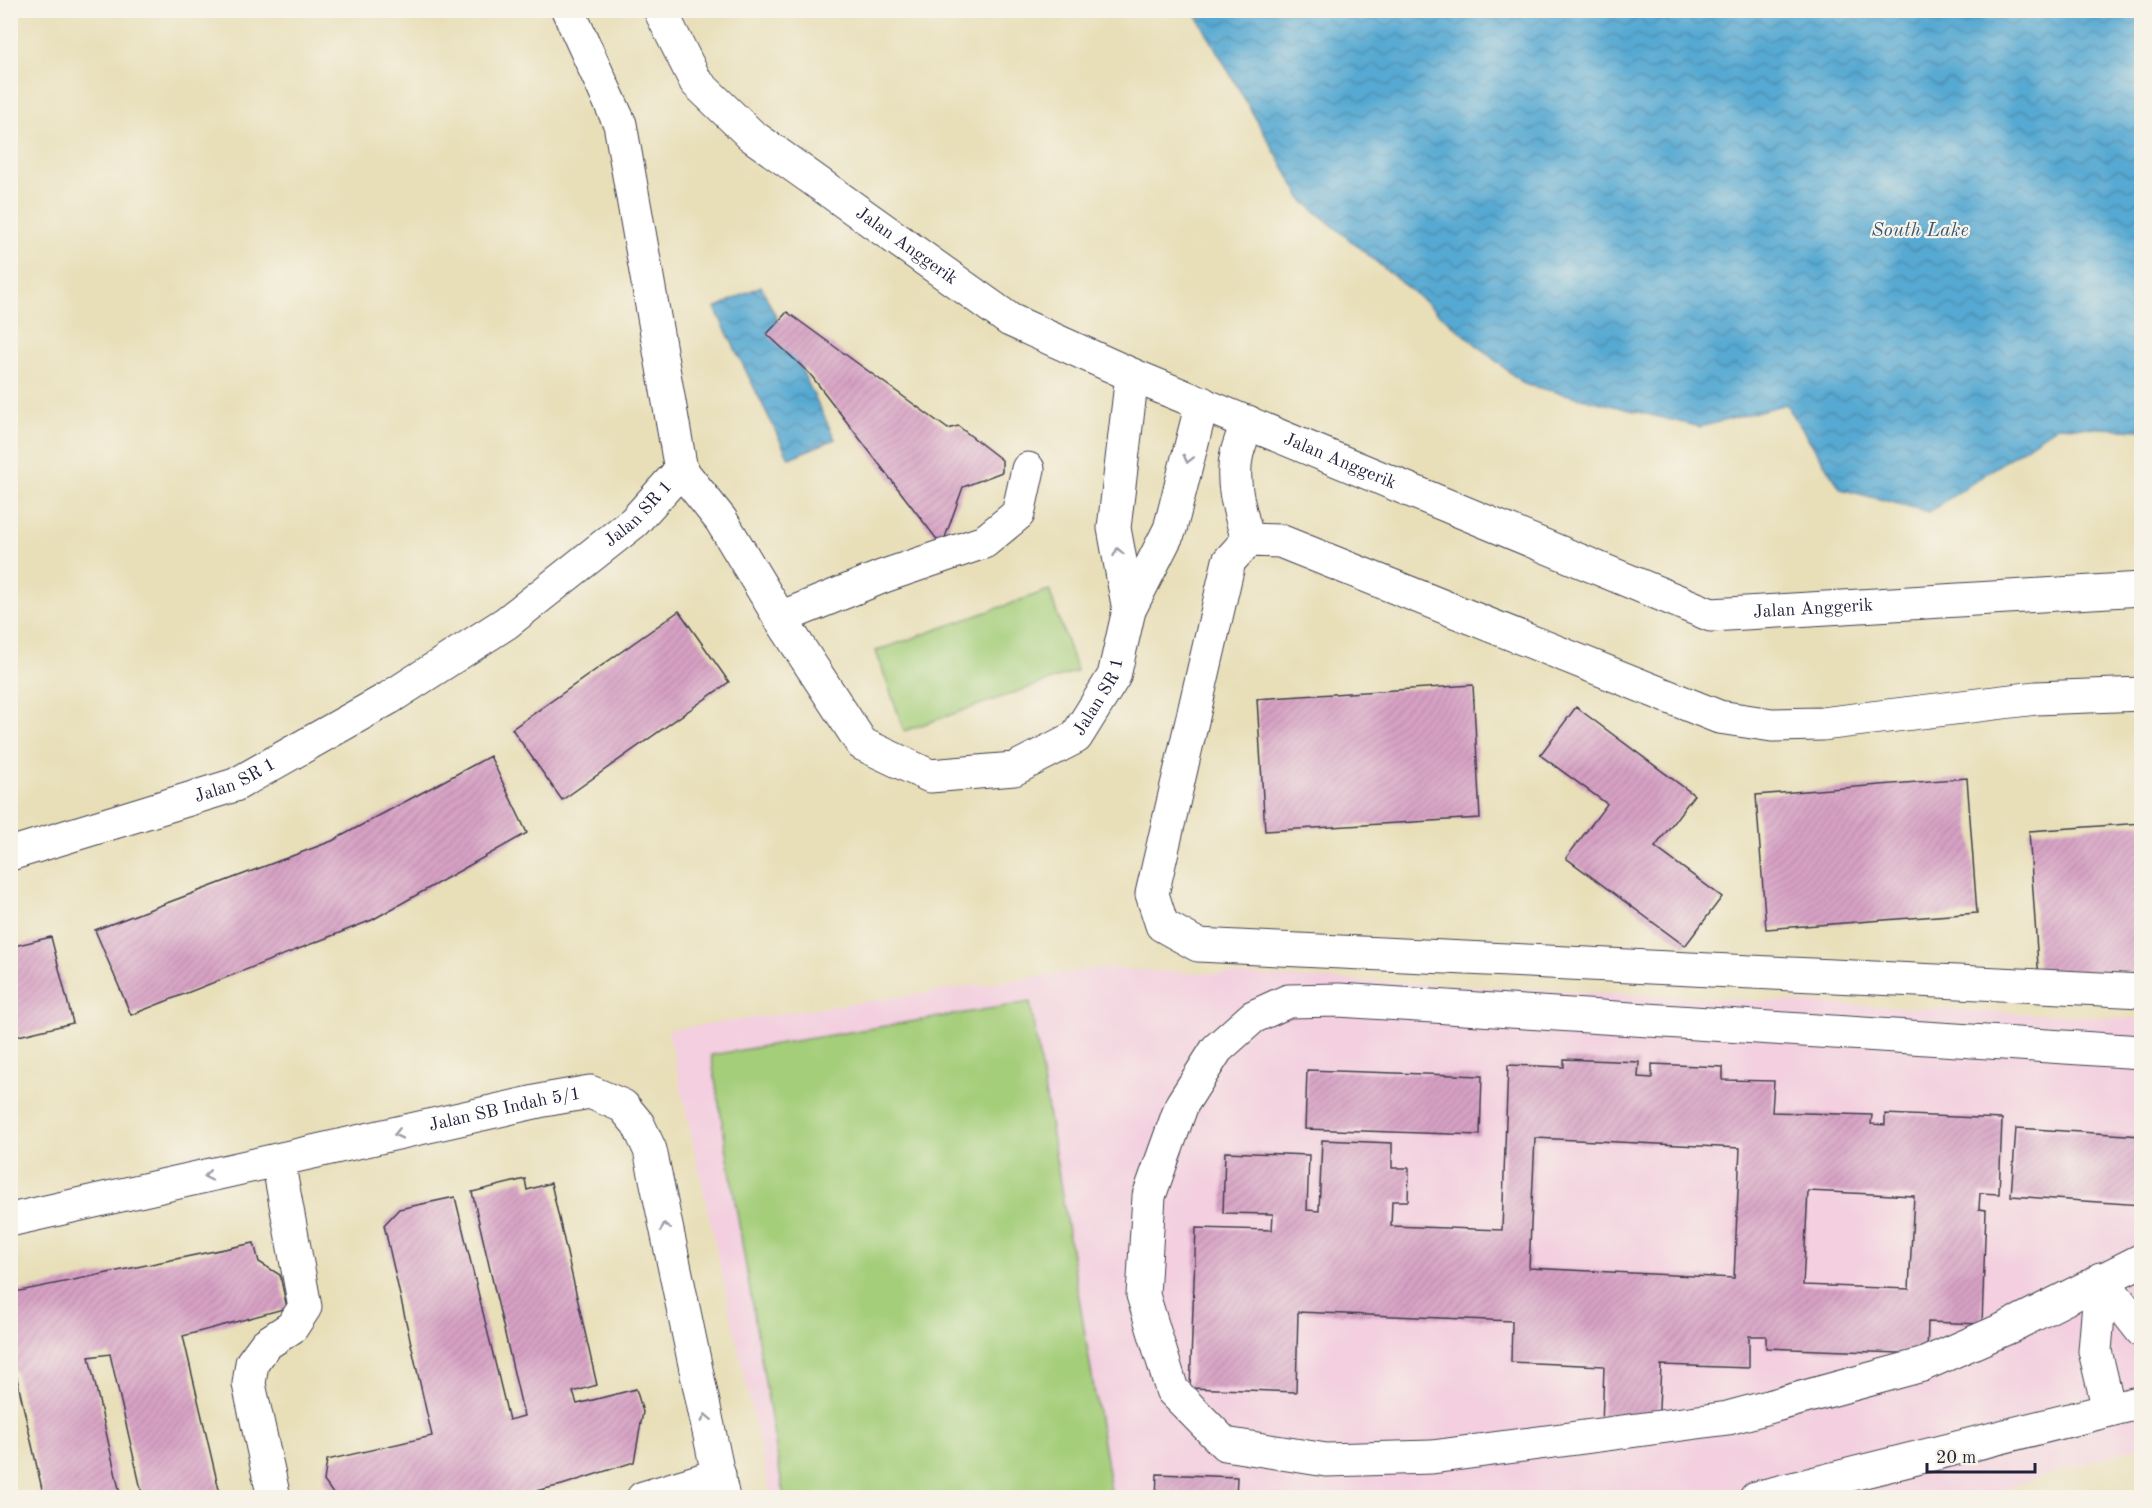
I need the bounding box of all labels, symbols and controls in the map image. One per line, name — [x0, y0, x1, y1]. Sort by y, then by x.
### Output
street label: Jalan Anggerik — [852, 204, 961, 288]
water label: South Lake — [1871, 221, 1969, 241]
street label: Jalan Anggerik — [1281, 430, 1399, 492]
one-way arrow — [1182, 454, 1195, 464]
street label: Jalan SR 1 — [601, 477, 676, 551]
one-way arrow — [1113, 548, 1125, 557]
street label: Jalan Anggerik — [1753, 596, 1874, 621]
street label: Jalan SR 1 — [1070, 656, 1127, 739]
street label: Jalan SR 1 — [192, 755, 279, 806]
street label: Jalan SB Indah 5/1 — [427, 1085, 582, 1135]
one-way arrow — [393, 1126, 403, 1139]
one-way arrow — [203, 1169, 213, 1182]
one-way arrow — [659, 1223, 672, 1233]
one-way arrow — [700, 1413, 713, 1423]
scale bar — [1927, 1436, 2035, 1474]
text: 20 m — [1936, 1449, 1976, 1467]

